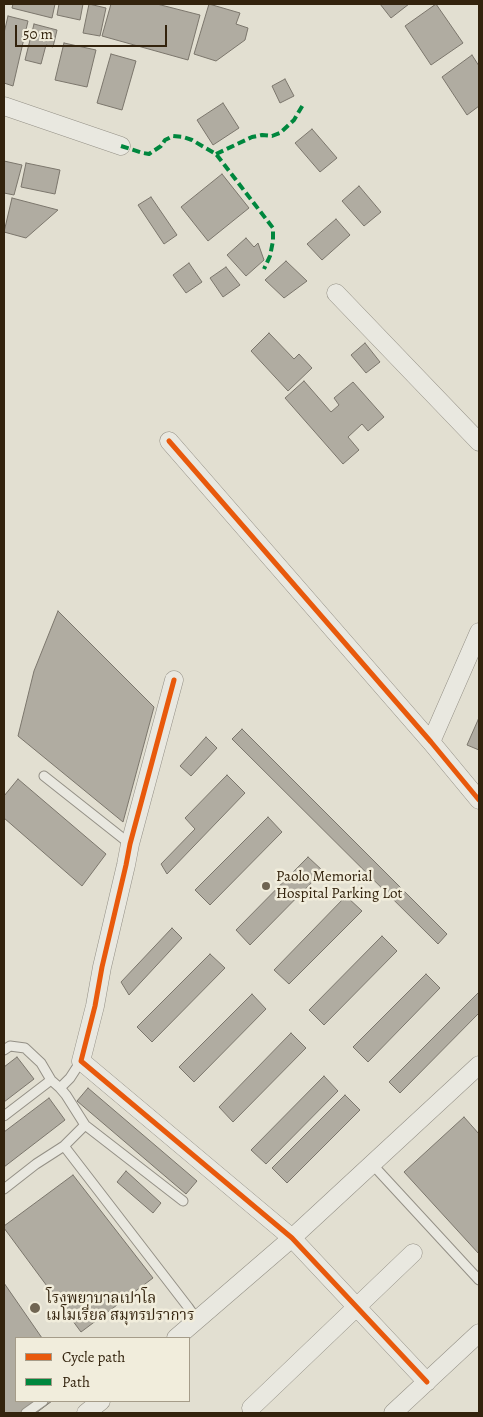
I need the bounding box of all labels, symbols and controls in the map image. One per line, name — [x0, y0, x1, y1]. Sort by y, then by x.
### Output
scale bar — [18, 15, 170, 47]
text: 50 m — [23, 24, 53, 44]
place label: Paolo Memorial Hospital Parking Lot — [276, 868, 402, 903]
marker: Paolo Memorial Hospital Parking Lot — [260, 880, 272, 892]
place label: โรงพยาบาลเปาโล เมโมเรี่ยล สมุทรปราการ — [46, 1290, 194, 1325]
marker: โรงพยาบาลเปาโล เมโมเรี่ยล สมุทรปราการ — [28, 1301, 42, 1315]
legend — [15, 1337, 190, 1402]
text: Cycle path — [62, 1347, 125, 1367]
text: Path — [62, 1372, 90, 1392]

